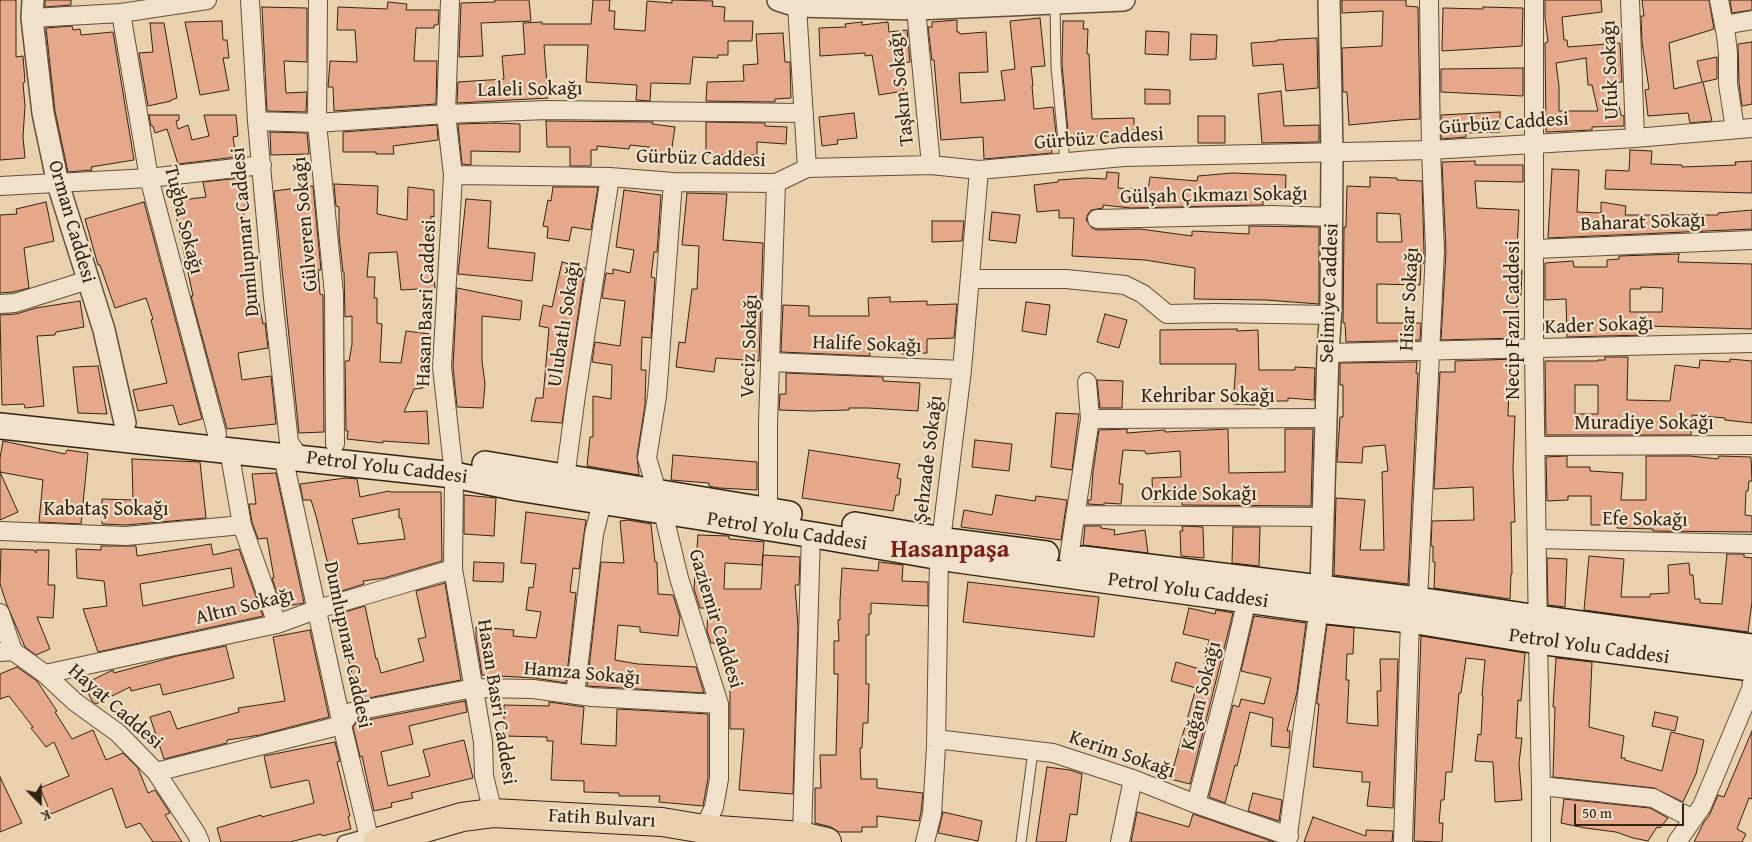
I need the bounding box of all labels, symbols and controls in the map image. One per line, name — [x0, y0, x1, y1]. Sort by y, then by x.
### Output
street label: Ufuk Sokağı — [1597, 20, 1625, 120]
street label: Taşkın Sokağı — [884, 31, 920, 147]
street label: Laleli Sokağı — [477, 77, 583, 103]
street label: Gürbüz Caddesi — [1438, 108, 1570, 140]
street label: Gürbüz Caddesi — [1033, 123, 1165, 155]
street label: Gürbüz Caddesi — [636, 145, 766, 173]
street label: Dumlupınar Caddesi — [227, 146, 265, 318]
street label: Gülveren Sokağı — [288, 156, 324, 292]
street label: Orman Caddesi — [42, 158, 100, 286]
street label: Tuğba Sokağı — [158, 163, 208, 277]
street label: Gülşah Çıkmazı Sokağı — [1120, 182, 1308, 210]
street label: Baharat Sokağı — [1580, 209, 1706, 237]
street label: Hasan Basri Caddesi — [412, 219, 442, 387]
street label: Selimiye Caddesi — [1316, 222, 1344, 364]
street label: Necip Fazıl Caddesi — [1502, 240, 1526, 400]
street label: Hisar Sokağı — [1395, 246, 1425, 352]
street label: Ulubatlı Sokağı — [543, 259, 587, 389]
street label: Veciz Sokağı — [736, 294, 764, 398]
street label: Kader Sokağı — [1544, 312, 1654, 340]
street label: Halife Sokağı — [812, 331, 922, 359]
street label: Kehribar Sokağı — [1141, 385, 1275, 409]
street label: Şehzade Sokağı — [909, 394, 949, 524]
street label: Muradiye Sokağı — [1574, 412, 1714, 436]
street label: Petrol Yolu Caddesi — [305, 446, 469, 490]
street label: Orkide Sokağı — [1141, 483, 1257, 507]
street label: Kabataş Sokağı — [43, 498, 169, 522]
street label: Petrol Yolu Caddesi — [705, 507, 869, 557]
street label: Efe Sokağı — [1602, 507, 1688, 533]
district label: Hasanpaşa — [890, 536, 1010, 566]
street label: Gaziemir Caddesi — [682, 547, 748, 691]
street label: Dumlupınar Caddesi — [318, 559, 376, 731]
street label: Petrol Yolu Caddesi — [1106, 568, 1270, 614]
street label: Altın Sokağı — [193, 583, 297, 631]
street label: Hasan Basri Caddesi — [471, 617, 521, 787]
street label: Petrol Yolu Caddesi — [1507, 624, 1671, 670]
street label: Kağan Sokağı — [1177, 639, 1227, 753]
street label: Hamza Sokağı — [523, 657, 641, 691]
street label: Hayat Caddesi — [63, 659, 167, 755]
street label: Kerim Sokağı — [1066, 726, 1178, 784]
north arrow — [15, 777, 65, 827]
scale bar — [1577, 794, 1687, 826]
text: 50 m — [1582, 802, 1612, 823]
street label: Fatih Bulvarı — [548, 804, 656, 834]
text: K — [38, 805, 54, 827]

